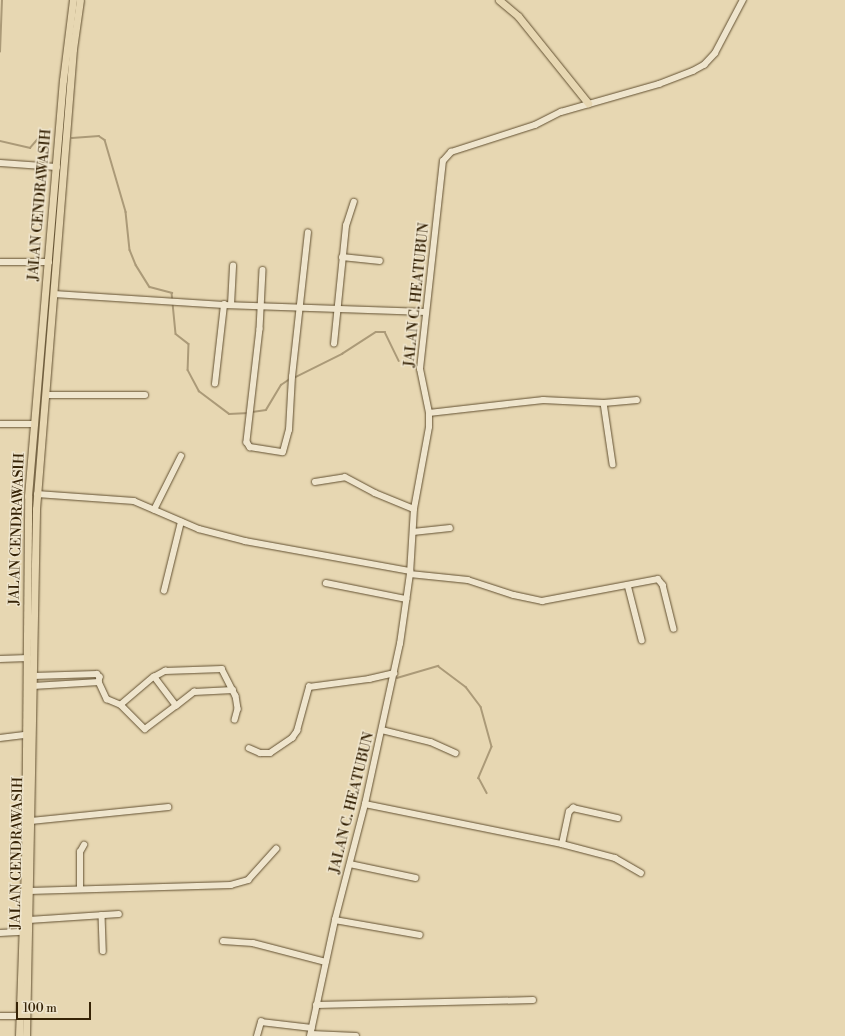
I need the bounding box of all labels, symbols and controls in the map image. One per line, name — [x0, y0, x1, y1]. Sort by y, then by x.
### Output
street label: JALAN CENDRAWASIH — [25, 128, 55, 282]
street label: JALAN C. HEATUBUN — [401, 222, 433, 368]
street label: JALAN CENDRAWASIH — [6, 453, 28, 605]
street label: JALAN C. HEATUBUN — [326, 731, 378, 875]
street label: JALAN CENDRAWASIH — [7, 777, 27, 929]
scale bar — [18, 994, 93, 1020]
text: 100 m — [23, 1001, 57, 1016]

